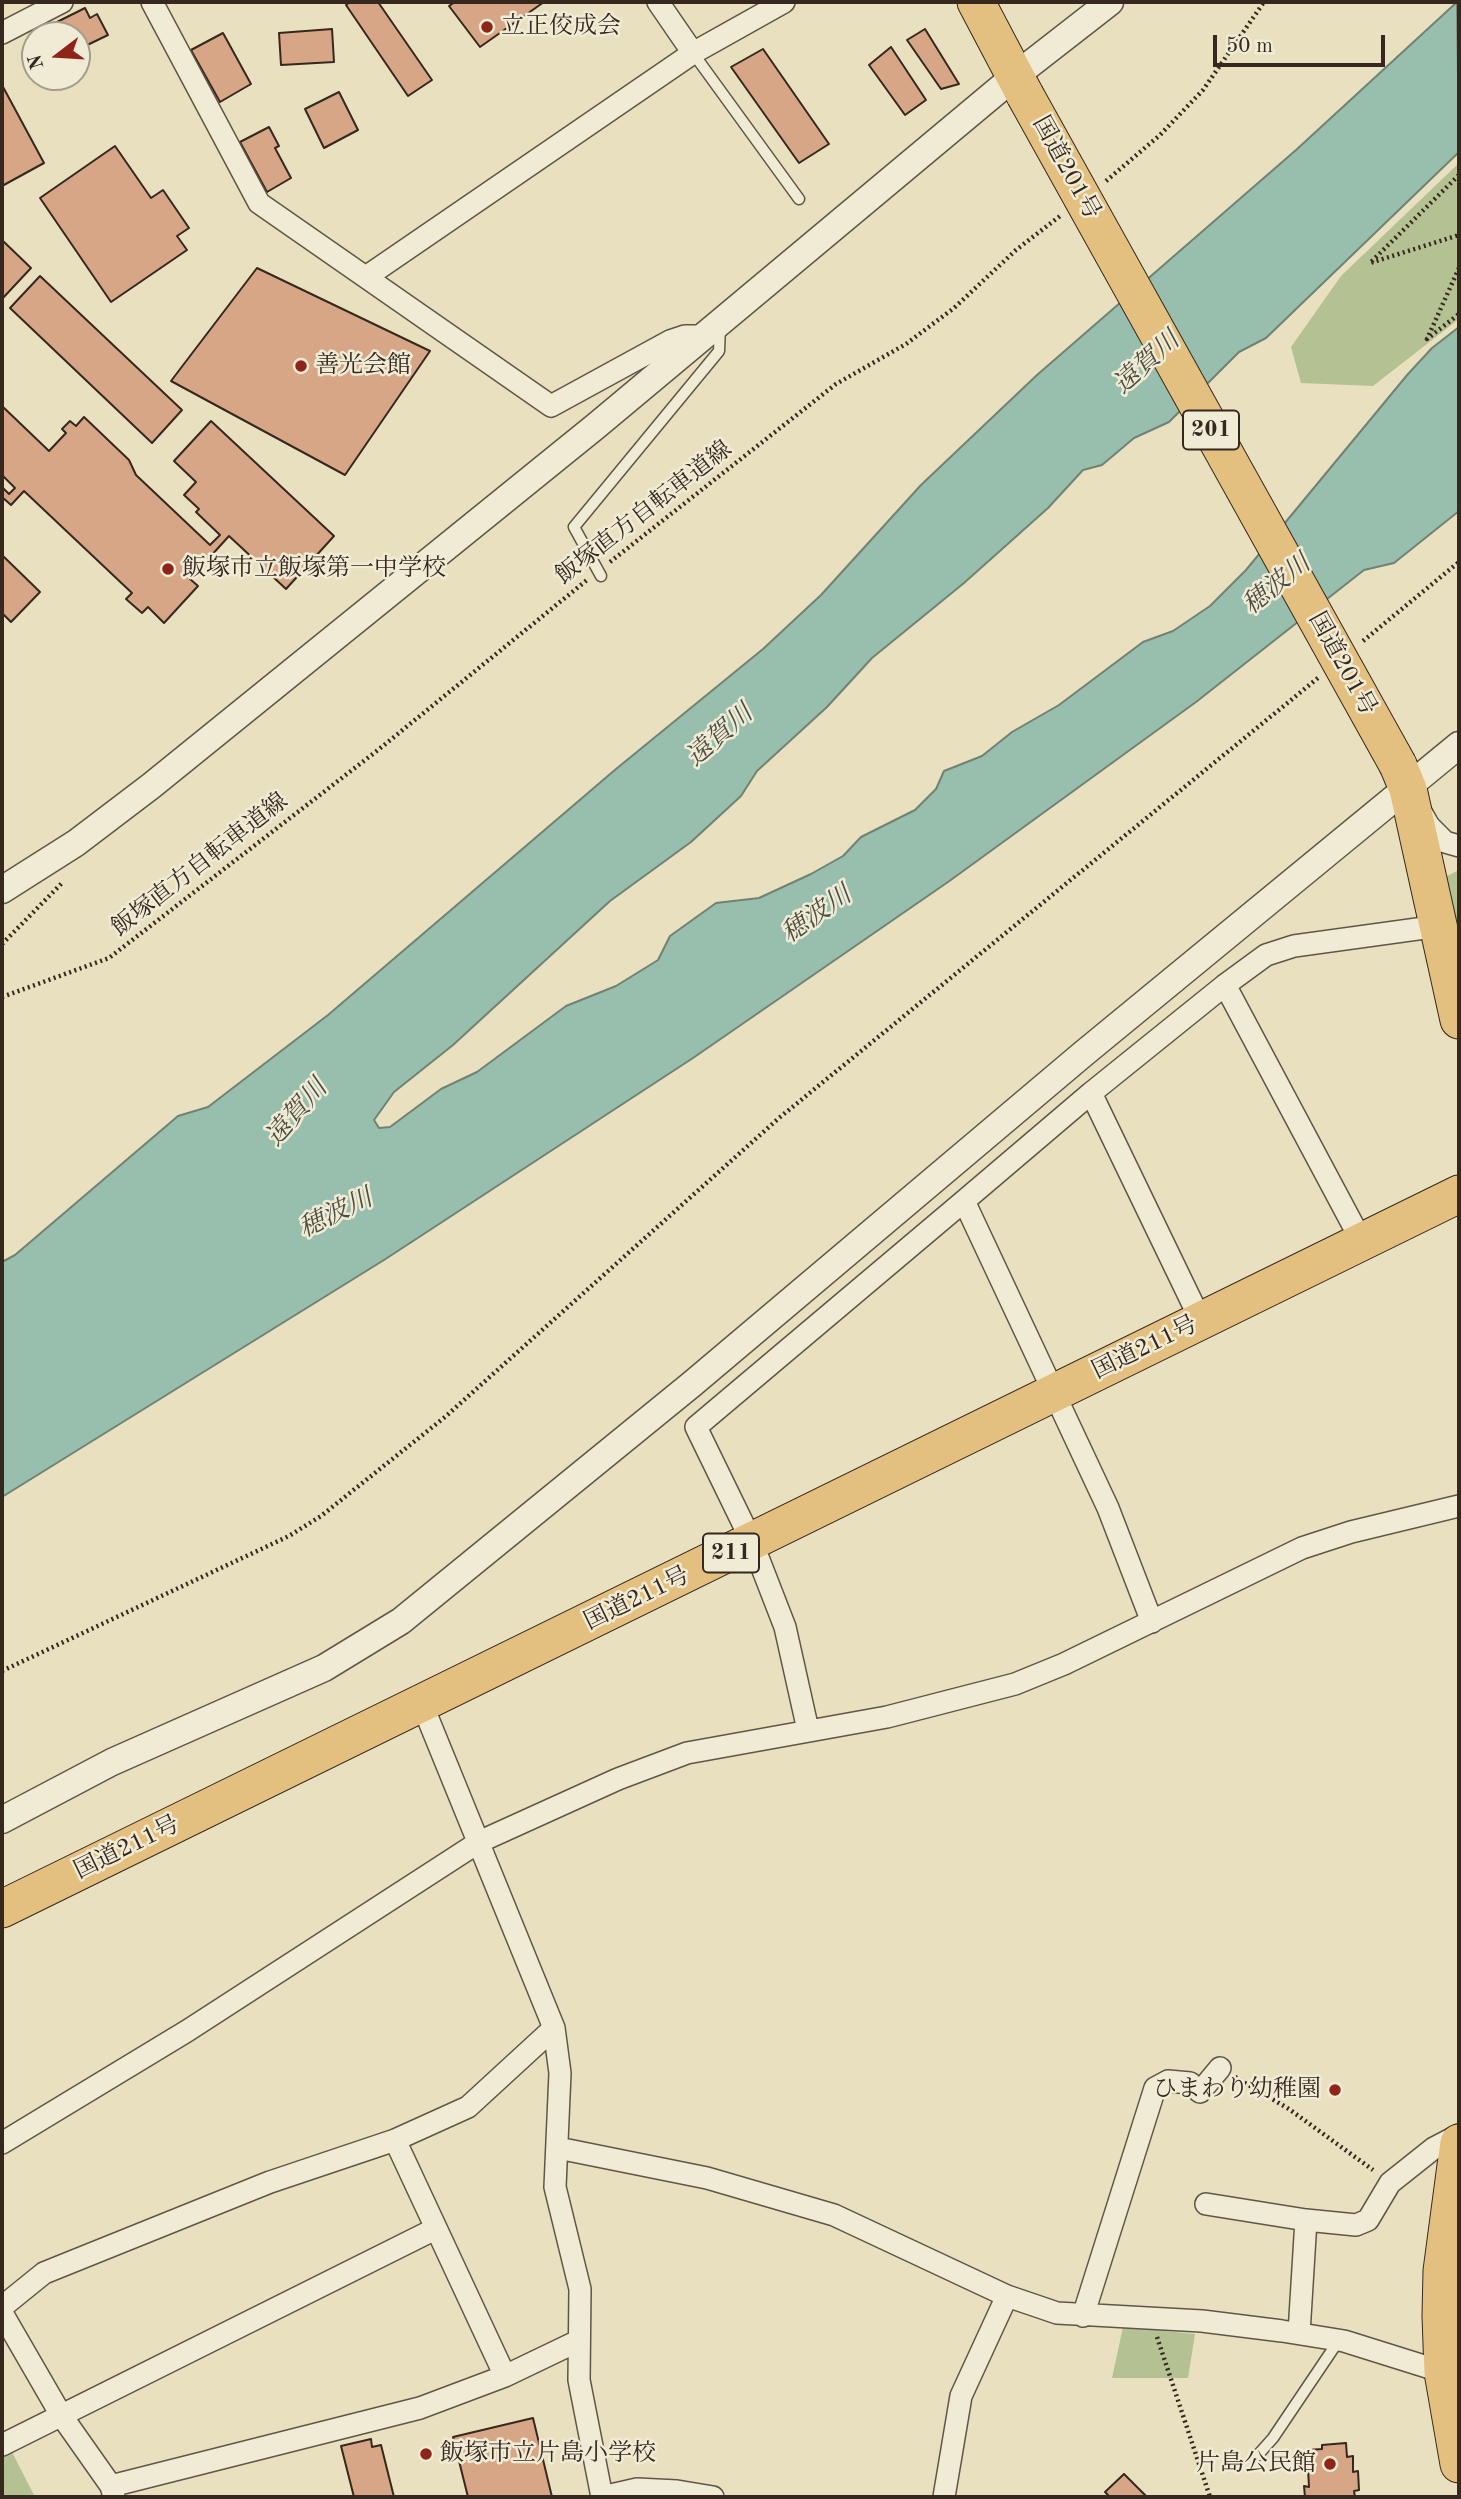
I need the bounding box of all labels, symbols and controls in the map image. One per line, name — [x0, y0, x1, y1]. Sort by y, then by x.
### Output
place label: 立正佼成会 — [501, 13, 621, 41]
marker: 立正佼成会 — [479, 19, 495, 35]
north arrow — [21, 21, 91, 91]
scale bar — [1216, 21, 1388, 65]
text: 50 m — [1226, 36, 1273, 57]
text: N — [26, 52, 49, 71]
street label: 国道201号 — [1026, 111, 1106, 225]
water label: 遠賀川 — [1108, 325, 1186, 401]
place label: 善光会館 — [315, 352, 411, 380]
marker: 善光会館 — [293, 358, 309, 374]
road number: 201 — [1183, 410, 1239, 450]
street label: 飯塚直方自転車道線 — [550, 435, 738, 591]
water label: 穂波川 — [1237, 548, 1317, 622]
place label: 飯塚市立飯塚第一中学校 — [182, 555, 446, 583]
marker: 飯塚市立飯塚第一中学校 — [160, 561, 176, 577]
street label: 国道201号 — [1302, 607, 1382, 721]
water label: 遠賀川 — [680, 699, 760, 773]
street label: 飯塚直方自転車道線 — [106, 787, 294, 943]
water label: 穂波川 — [776, 880, 858, 950]
water label: 遠賀川 — [260, 1073, 334, 1153]
water label: 穂波川 — [294, 1183, 378, 1245]
street label: 国道211号 — [1088, 1310, 1202, 1386]
road number: 211 — [703, 1534, 759, 1572]
street label: 国道211号 — [580, 1561, 694, 1637]
street label: 国道211号 — [70, 1810, 184, 1886]
place label: ひまわり幼稚園 — [1153, 2076, 1321, 2104]
marker: ひまわり幼稚園 — [1327, 2082, 1343, 2098]
place label: 飯塚市立片島小学校 — [440, 2440, 656, 2468]
marker: 飯塚市立片島小学校 — [418, 2446, 434, 2462]
place label: 片島公民館 — [1196, 2450, 1316, 2478]
marker: 片島公民館 — [1322, 2456, 1338, 2472]

